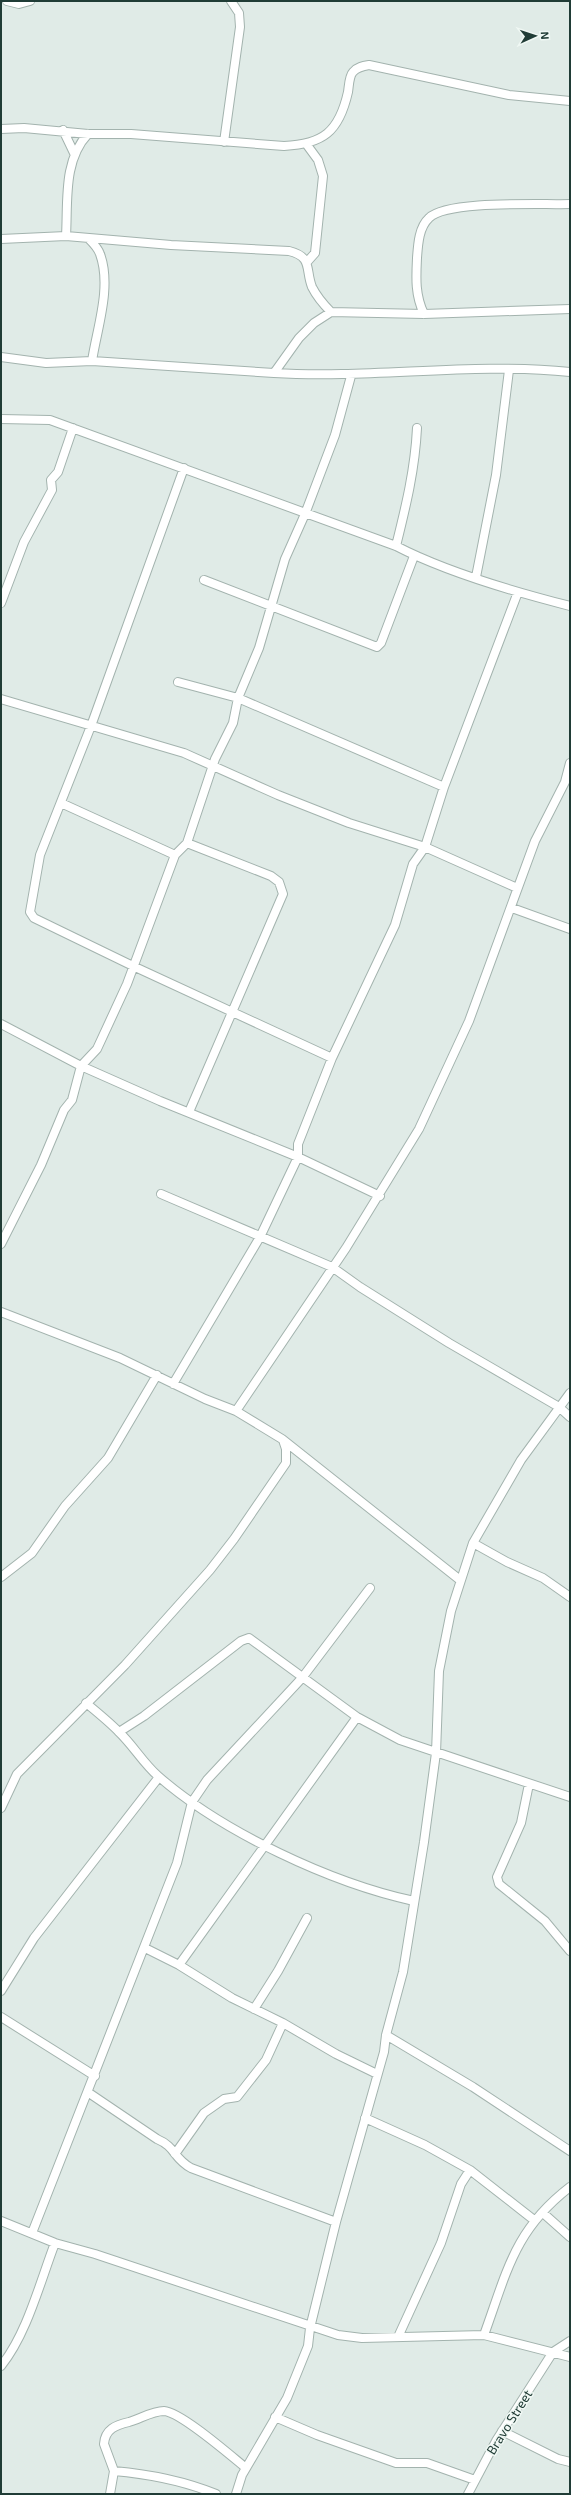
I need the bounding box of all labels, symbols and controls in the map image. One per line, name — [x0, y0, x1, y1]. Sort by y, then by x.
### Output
north arrow — [515, 16, 555, 56]
text: N — [539, 31, 552, 40]
street label: Bravo Street — [483, 2387, 535, 2457]

